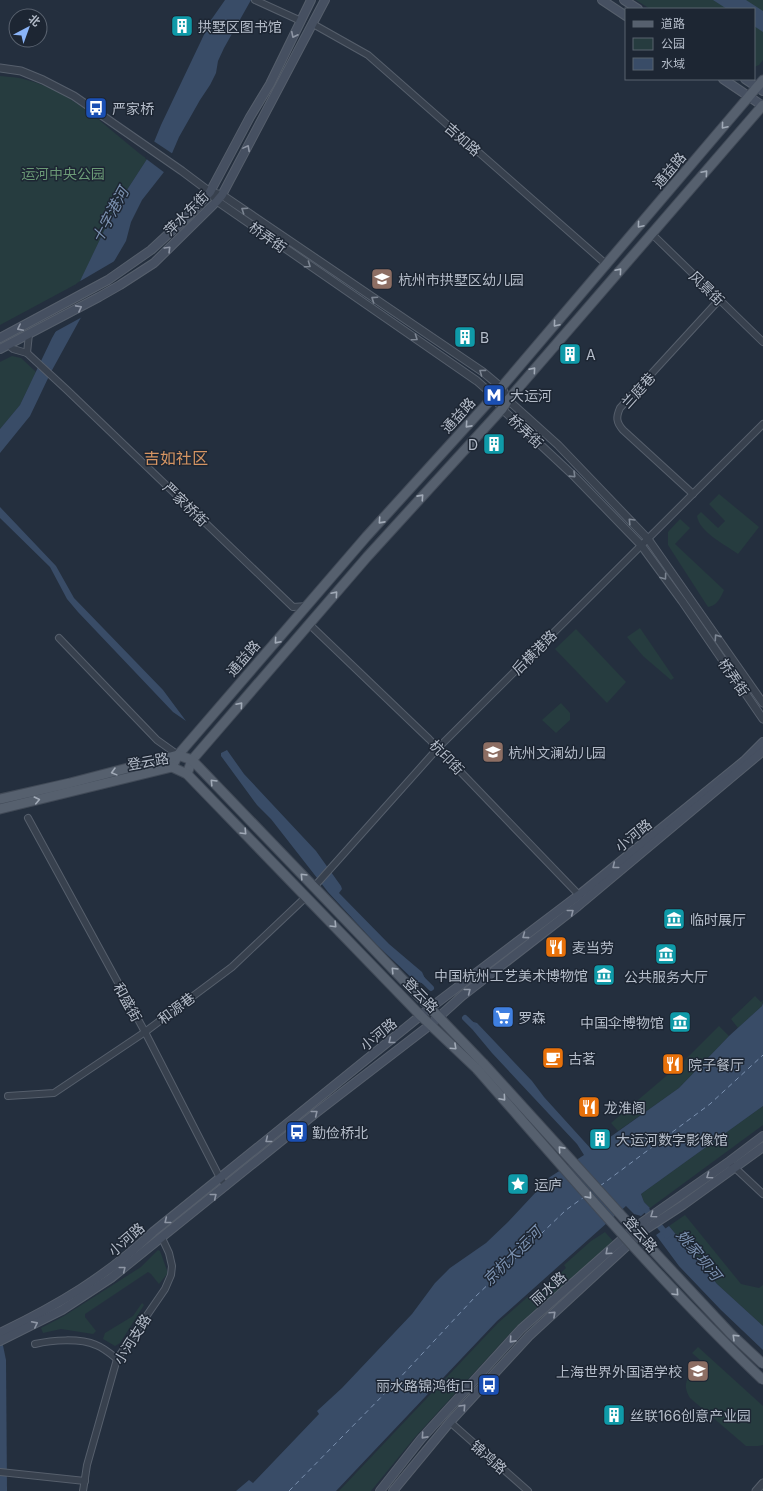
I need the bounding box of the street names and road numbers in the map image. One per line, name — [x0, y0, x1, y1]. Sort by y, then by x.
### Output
street label: 吉如路 — [442, 119, 484, 159]
street label: 通益路 — [649, 148, 689, 192]
street label: 萍水东街 — [160, 187, 212, 239]
street label: 桥弄街 — [246, 218, 290, 256]
street label: 风景街 — [686, 267, 728, 309]
street label: 兰庭巷 — [618, 369, 658, 411]
street label: 通益路 — [438, 394, 478, 436]
street label: 桥弄街 — [505, 410, 547, 452]
street label: 严家桥街 — [160, 478, 212, 530]
street label: 后横港路 — [508, 626, 560, 678]
street label: 通益路 — [223, 637, 263, 679]
street label: 桥弄街 — [715, 655, 753, 699]
street label: 杭印街 — [426, 736, 468, 778]
street label: 登云路 — [126, 749, 170, 773]
street label: 小河路 — [611, 815, 655, 855]
street label: 登云路 — [400, 974, 442, 1016]
street label: 和盛街 — [110, 980, 146, 1024]
street label: 和源巷 — [154, 989, 198, 1027]
street label: 小河路 — [356, 1014, 400, 1054]
street label: 登云路 — [621, 1213, 661, 1255]
street label: 小河路 — [105, 1219, 147, 1259]
street label: 丽水路 — [527, 1268, 569, 1308]
street label: 小河支路 — [110, 1311, 154, 1367]
street label: 锦鸿路 — [468, 1437, 510, 1477]

